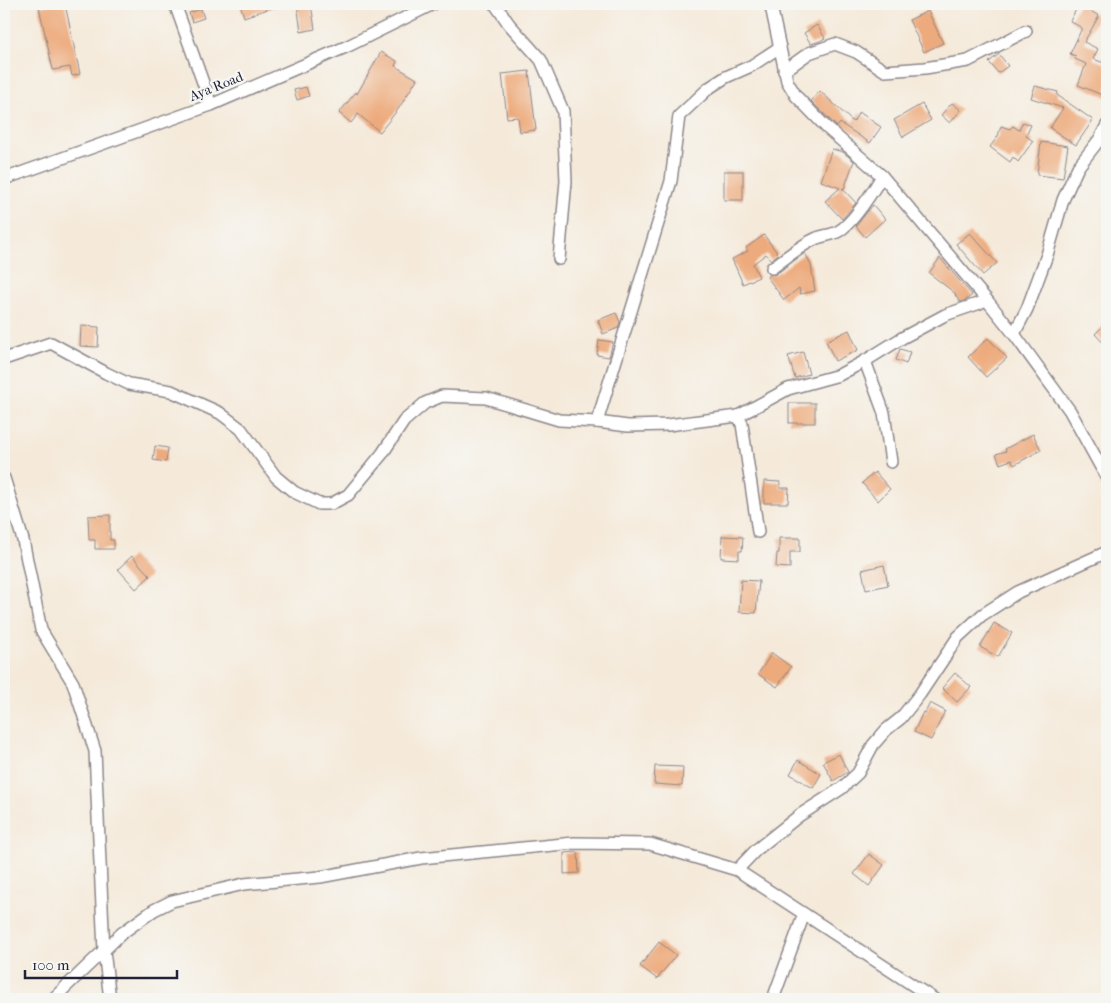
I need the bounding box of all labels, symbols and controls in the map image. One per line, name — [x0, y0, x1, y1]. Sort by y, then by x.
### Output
street label: Aya Road — [186, 68, 246, 105]
scale bar — [25, 948, 178, 980]
text: 100 m — [32, 956, 70, 974]

